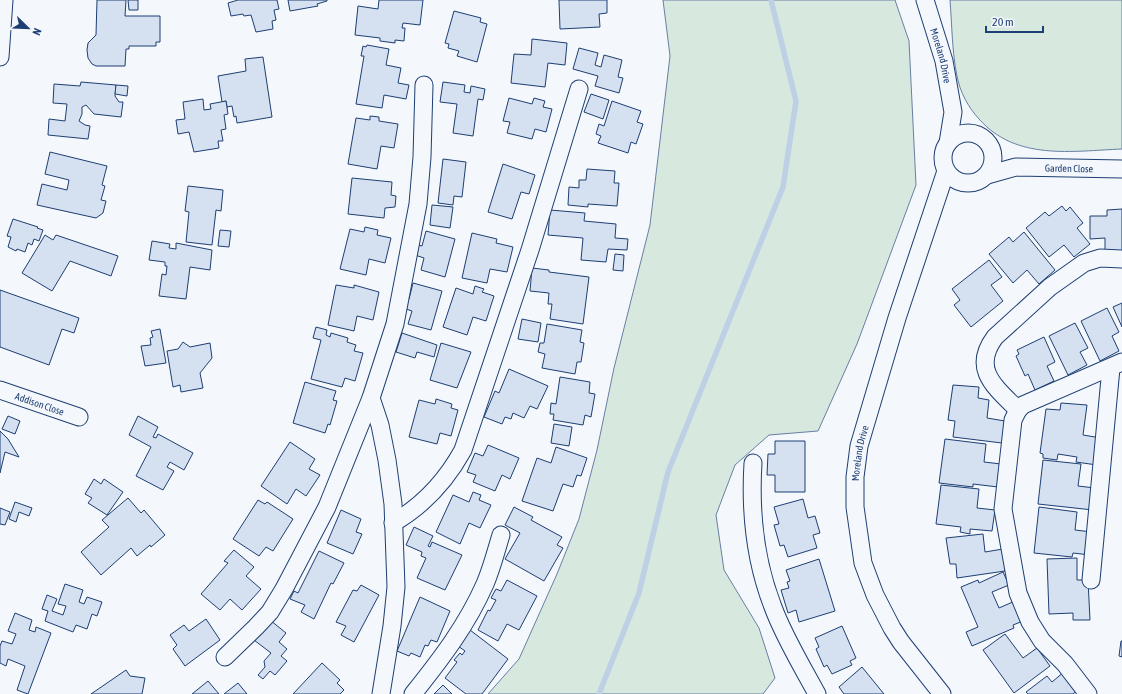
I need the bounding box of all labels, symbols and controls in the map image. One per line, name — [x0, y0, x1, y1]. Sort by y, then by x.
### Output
north arrow — [8, 8, 48, 48]
scale bar — [986, 8, 1043, 34]
text: 20 m — [992, 15, 1014, 29]
text: N — [30, 27, 44, 37]
street label: Moreland Drive — [929, 27, 953, 84]
street label: Garden Close — [1045, 162, 1094, 174]
street label: Addison Close — [14, 390, 66, 417]
street label: Moreland Drive — [850, 424, 870, 481]

